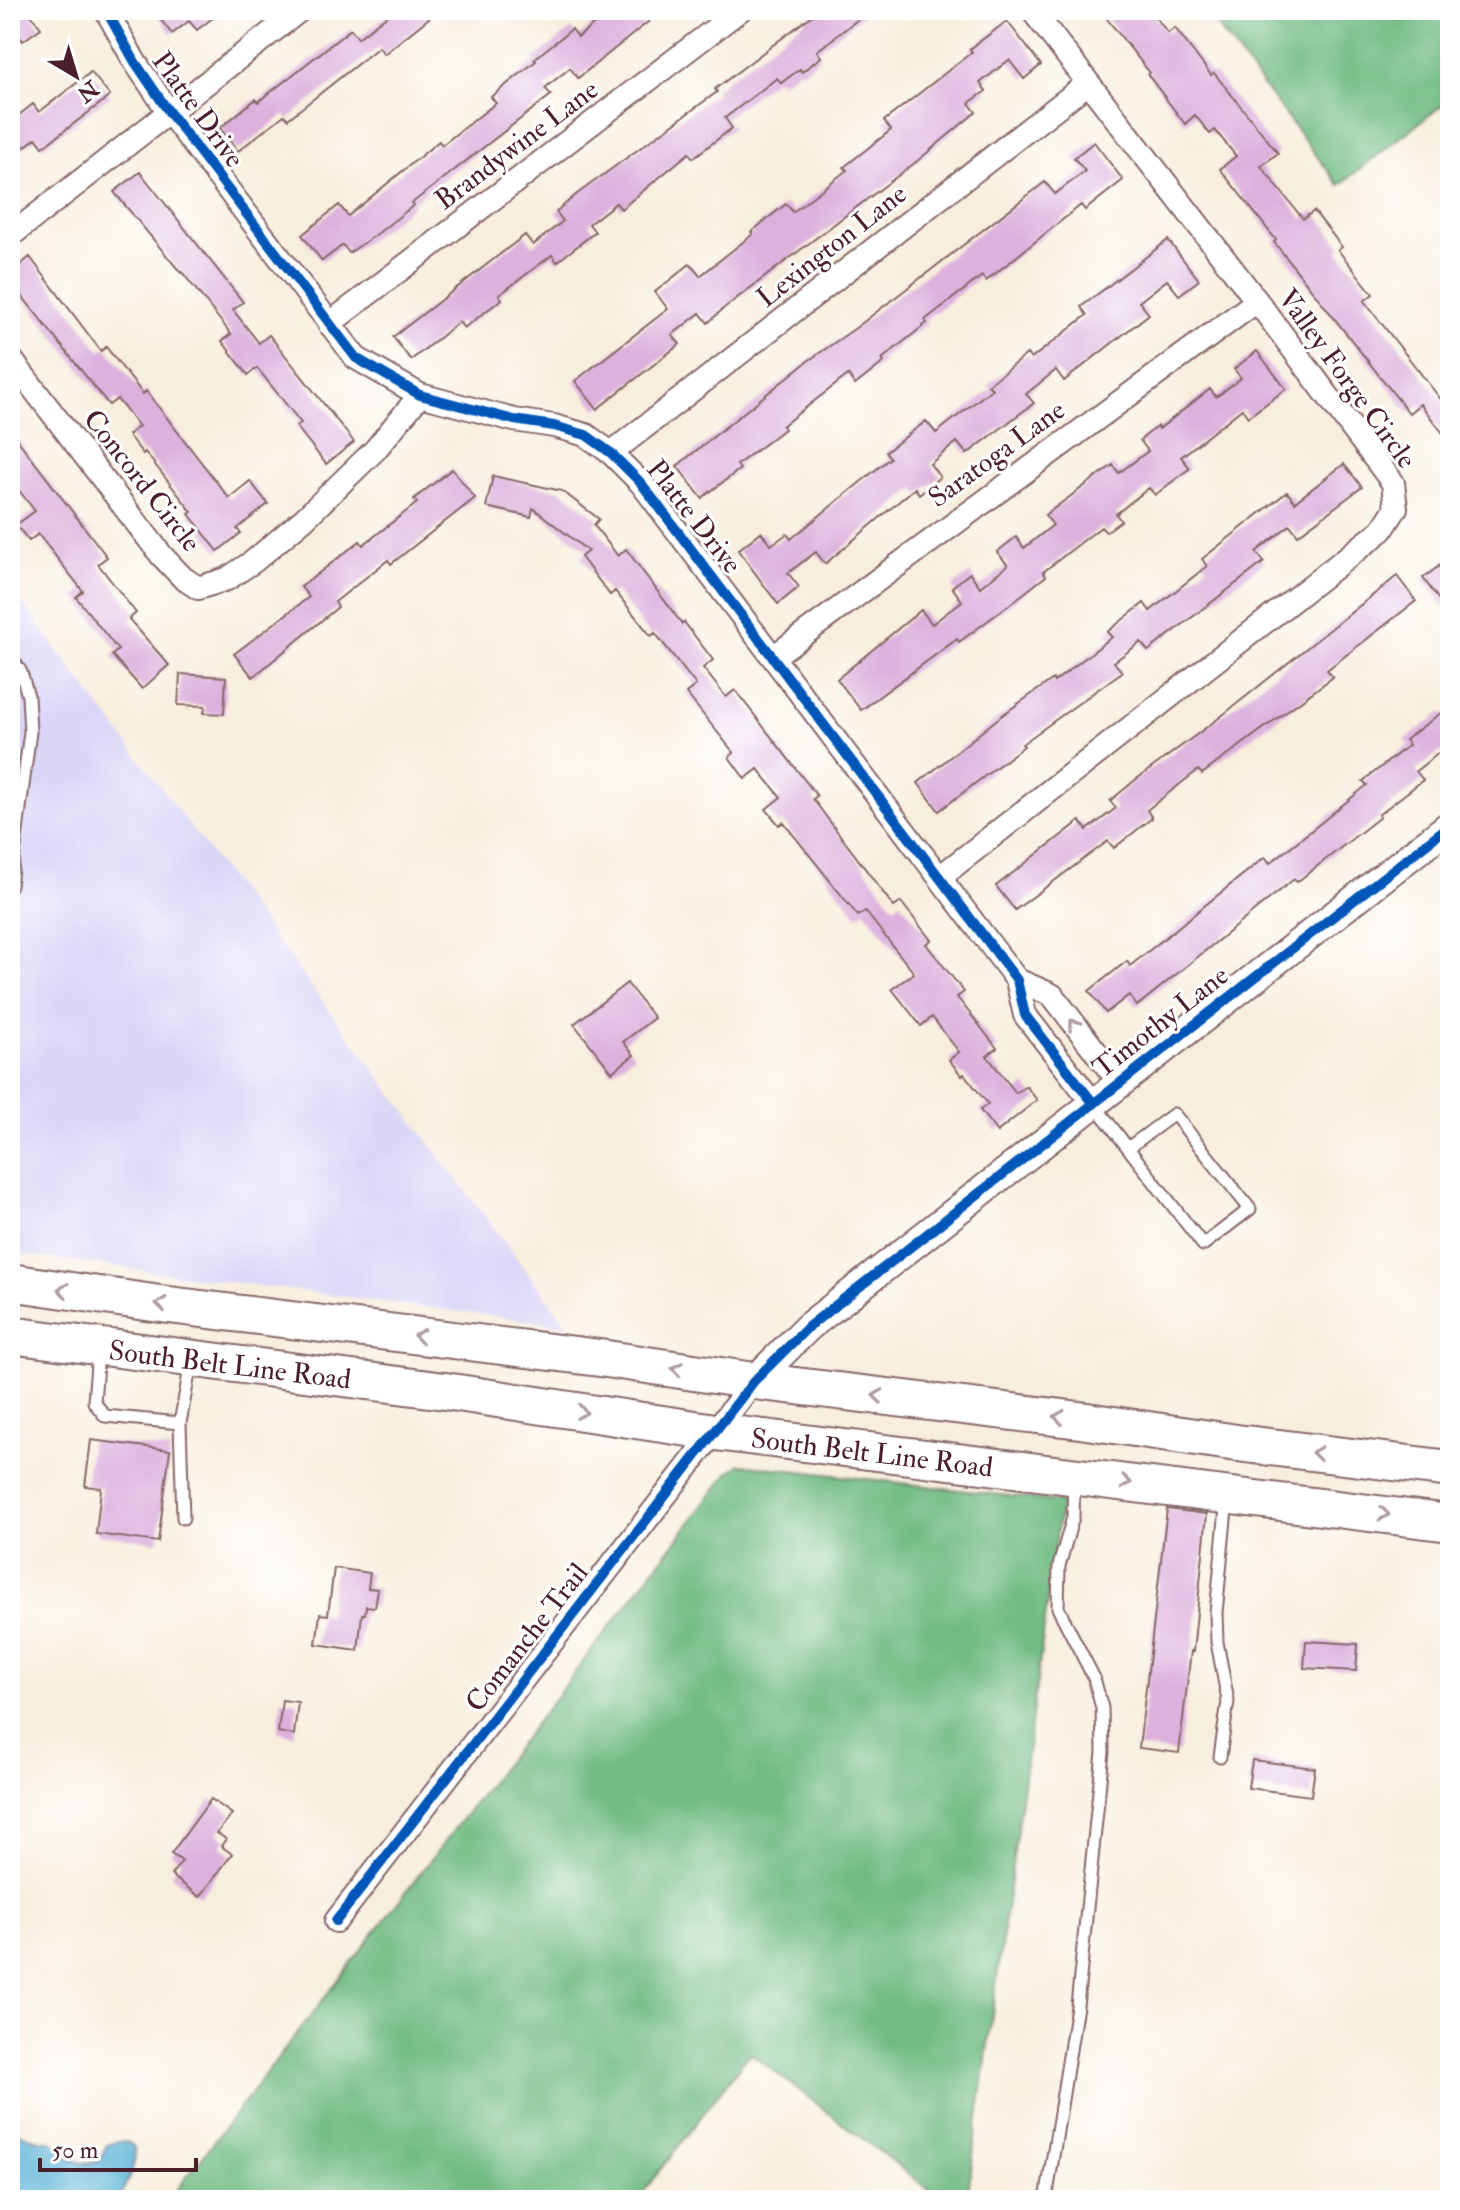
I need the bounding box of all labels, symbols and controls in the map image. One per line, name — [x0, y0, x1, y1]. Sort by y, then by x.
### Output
north arrow — [36, 36, 116, 116]
street label: Platte Drive — [144, 45, 252, 175]
street label: Brandywine Lane — [428, 72, 606, 218]
text: N — [71, 73, 105, 108]
street label: Lexington Lane — [750, 177, 914, 316]
street label: Valley Forge Circle — [1270, 282, 1424, 476]
street label: Saratoga Lane — [922, 393, 1072, 516]
street label: Concord Circle — [75, 403, 208, 559]
street label: Platte Drive — [638, 453, 749, 581]
street label: Timothy Lane — [1086, 958, 1236, 1086]
one-way arrow — [1070, 1018, 1084, 1033]
one-way arrow — [56, 1282, 70, 1299]
one-way arrow — [154, 1296, 168, 1313]
one-way arrow — [412, 1327, 425, 1344]
street label: South Belt Line Road — [107, 1333, 353, 1398]
one-way arrow — [670, 1362, 684, 1379]
one-way arrow — [871, 1387, 884, 1404]
one-way arrow — [576, 1403, 589, 1420]
one-way arrow — [1053, 1409, 1066, 1426]
street label: South Belt Line Road — [749, 1421, 995, 1486]
one-way arrow — [1310, 1444, 1323, 1461]
one-way arrow — [1119, 1474, 1132, 1491]
one-way arrow — [1377, 1505, 1390, 1522]
street label: Comanche Trail — [458, 1556, 596, 1719]
scale bar — [40, 2122, 196, 2172]
text: 50 m — [52, 2135, 99, 2166]

